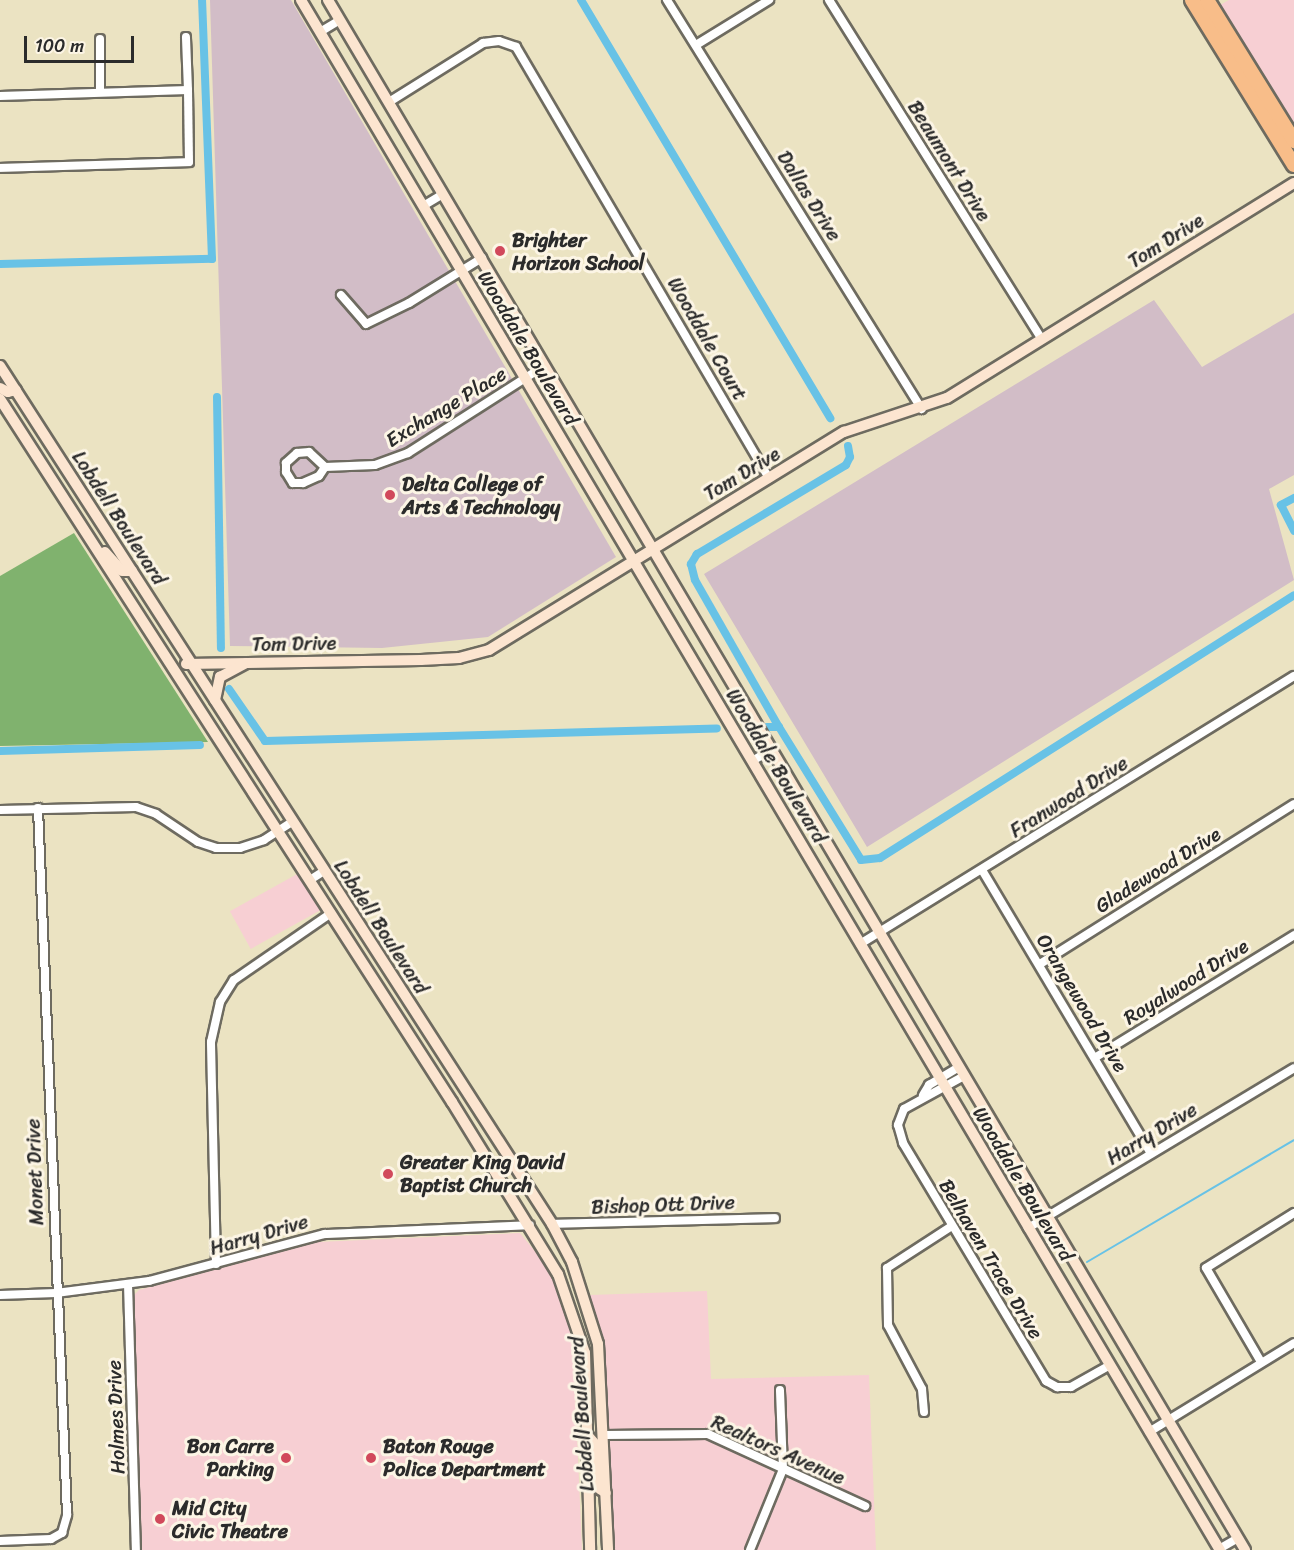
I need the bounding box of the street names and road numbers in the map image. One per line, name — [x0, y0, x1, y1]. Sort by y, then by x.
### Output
street label: Beaumont Drive — [902, 96, 996, 226]
street label: Dallas Drive — [772, 146, 846, 246]
street label: Tom Drive — [1123, 208, 1209, 274]
street label: Wooddale Boulevard — [473, 267, 583, 429]
street label: Wooddale Court — [662, 273, 752, 405]
street label: Exchange Place — [381, 362, 511, 452]
street label: Tom Drive — [699, 442, 785, 506]
street label: Lobdell Boulevard — [67, 447, 171, 589]
street label: Tom Drive — [251, 631, 337, 657]
street label: Wooddale Boulevard — [721, 685, 831, 847]
street label: Franwood Drive — [1005, 751, 1133, 843]
street label: Gladewood Drive — [1091, 822, 1225, 918]
street label: Lobdell Boulevard — [329, 856, 433, 998]
street label: Orangewood Drive — [1031, 929, 1133, 1077]
street label: Royalwood Drive — [1119, 934, 1253, 1030]
street label: Harry Drive — [1102, 1098, 1202, 1170]
street label: Wooddale Boulevard — [968, 1103, 1078, 1265]
street label: Monet Drive — [21, 1118, 49, 1226]
street label: Belhaven Trace Drive — [934, 1175, 1048, 1343]
street label: Bishop Ott Drive — [591, 1191, 735, 1219]
street label: Harry Drive — [207, 1210, 311, 1260]
street label: Lobdell Boulevard — [565, 1336, 599, 1492]
street label: Holmes Drive — [102, 1359, 130, 1475]
street label: Realtors Avenue — [708, 1410, 848, 1490]

